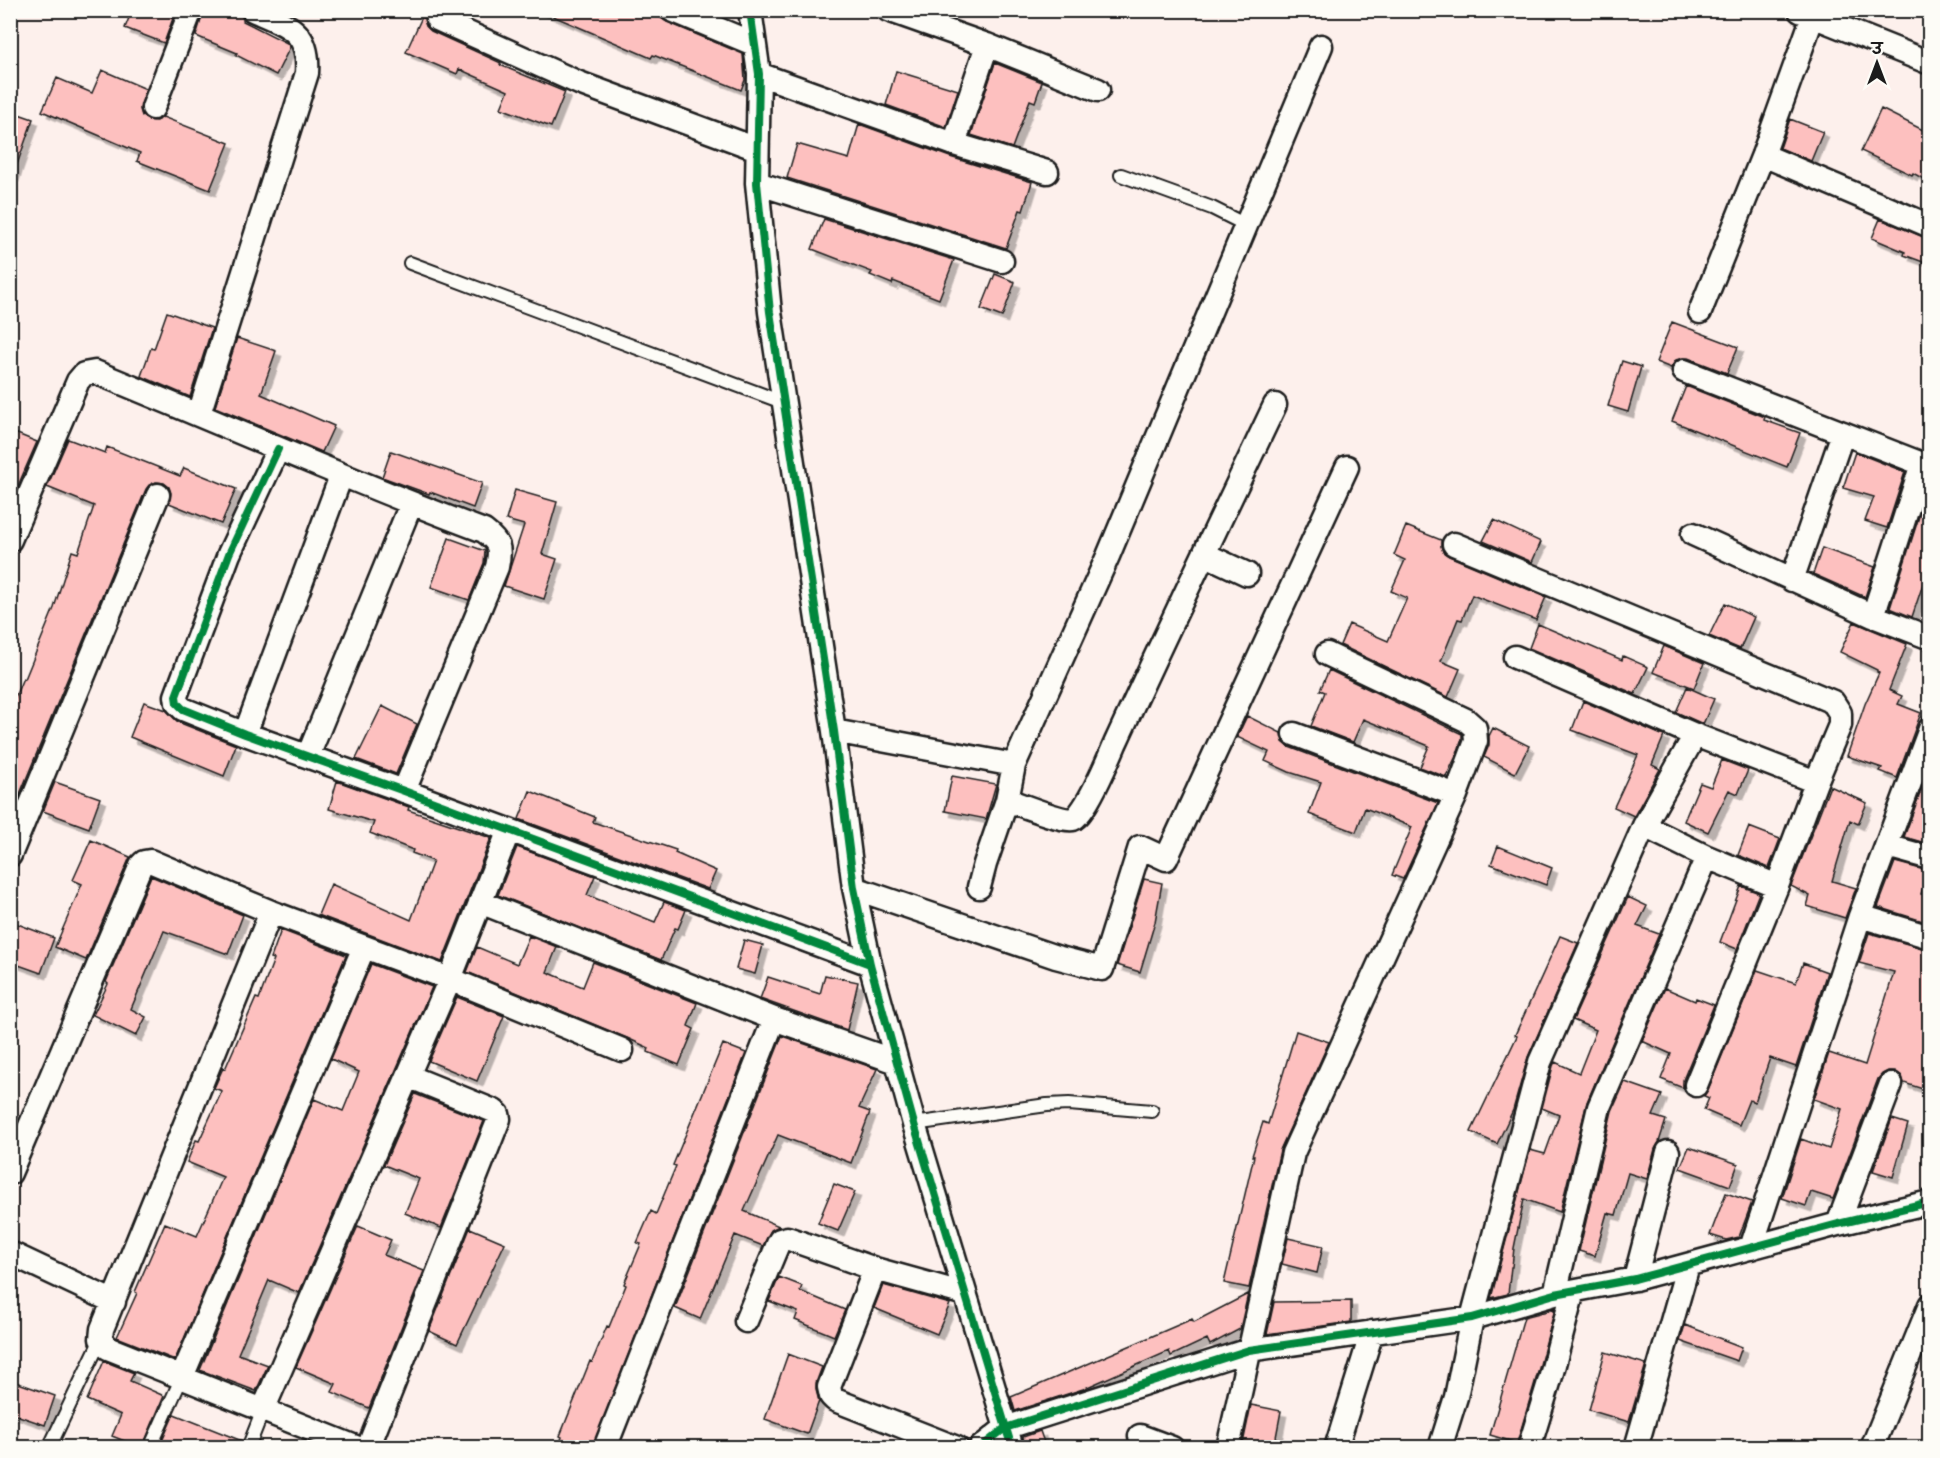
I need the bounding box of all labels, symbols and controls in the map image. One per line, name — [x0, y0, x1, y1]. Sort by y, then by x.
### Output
north arrow — [1847, 33, 1907, 93]
text: उ — [1870, 40, 1884, 59]

